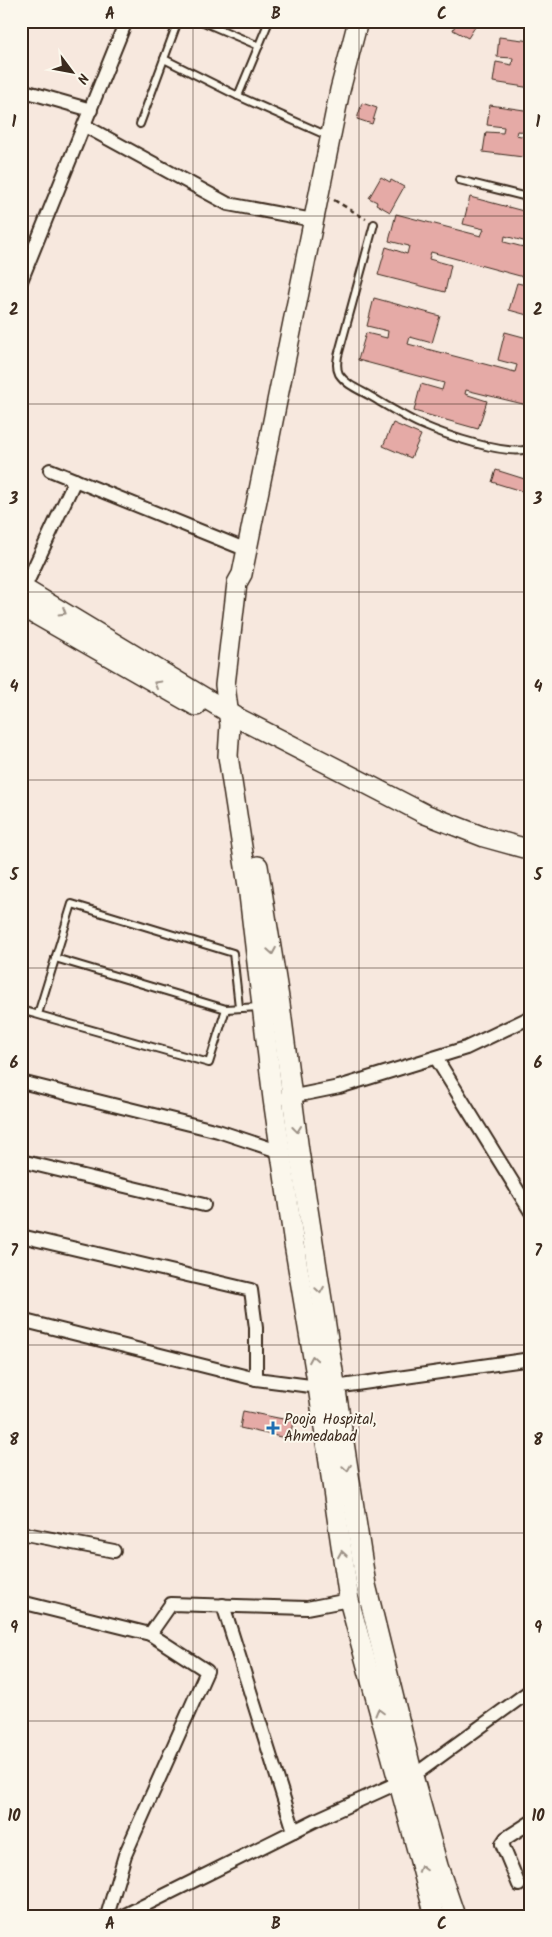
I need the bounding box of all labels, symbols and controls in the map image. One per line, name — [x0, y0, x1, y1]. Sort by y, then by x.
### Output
text: A — [105, 2, 115, 27]
text: B — [271, 2, 281, 27]
text: C — [437, 2, 447, 27]
north arrow — [48, 48, 98, 98]
text: N — [70, 69, 94, 88]
text: 1 — [12, 110, 17, 135]
text: 1 — [536, 110, 541, 135]
text: 2 — [9, 298, 19, 323]
text: 2 — [533, 298, 543, 323]
text: 3 — [9, 487, 19, 512]
text: 3 — [533, 487, 543, 512]
one-way arrow — [58, 606, 67, 616]
text: 4 — [10, 675, 19, 700]
text: 4 — [534, 675, 543, 700]
one-way arrow — [153, 680, 162, 690]
text: 5 — [9, 863, 20, 888]
text: 5 — [533, 863, 544, 888]
one-way arrow — [266, 946, 276, 955]
text: 6 — [10, 1051, 19, 1076]
text: 6 — [534, 1051, 543, 1076]
one-way arrow — [291, 1125, 302, 1133]
text: 7 — [10, 1239, 18, 1264]
text: 7 — [534, 1239, 542, 1264]
one-way arrow — [314, 1286, 325, 1294]
one-way arrow — [309, 1354, 319, 1363]
place label: Pooja Hospital, Ahmedabad — [284, 1408, 377, 1449]
marker: Pooja Hospital, Ahmedabad — [266, 1421, 280, 1435]
text: 8 — [9, 1428, 19, 1453]
text: 8 — [533, 1428, 543, 1453]
one-way arrow — [342, 1463, 352, 1472]
one-way arrow — [337, 1550, 347, 1559]
text: 9 — [10, 1616, 18, 1641]
text: 9 — [534, 1616, 542, 1641]
one-way arrow — [374, 1708, 385, 1717]
text: 10 — [7, 1804, 21, 1829]
text: 10 — [531, 1804, 545, 1829]
one-way arrow — [417, 1865, 427, 1873]
text: A — [105, 1912, 115, 1937]
text: B — [271, 1912, 281, 1937]
text: C — [437, 1912, 447, 1937]

